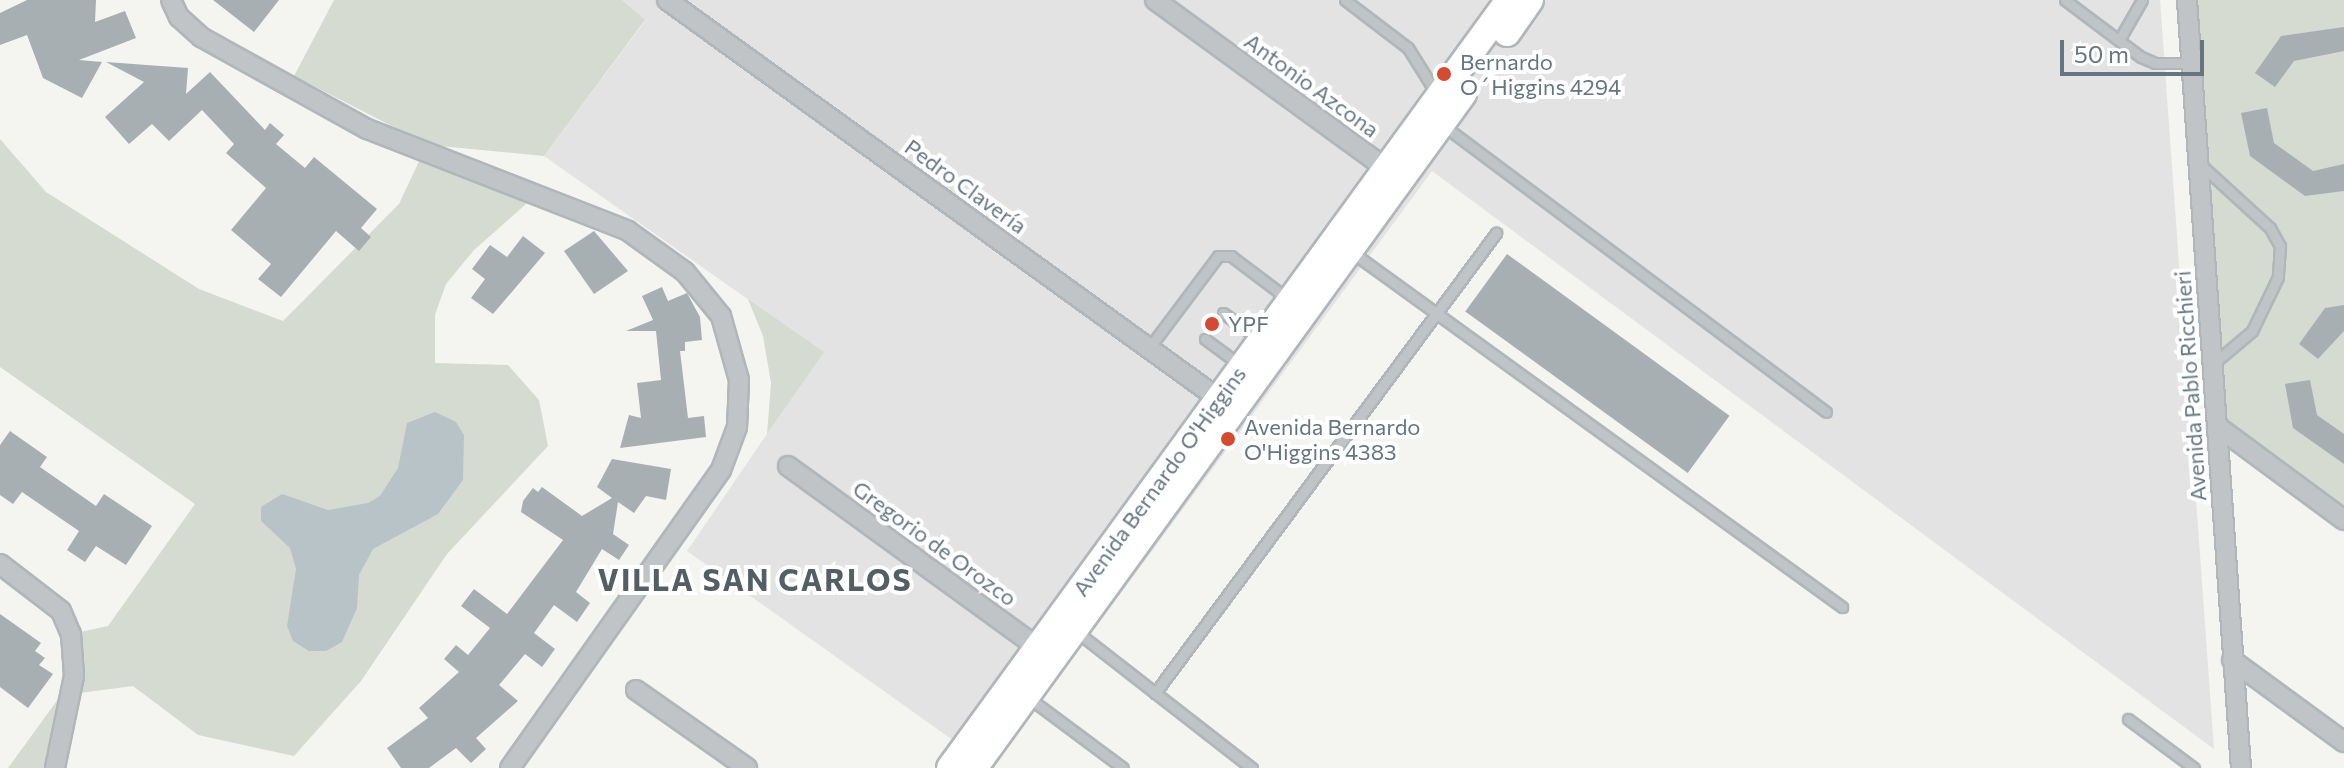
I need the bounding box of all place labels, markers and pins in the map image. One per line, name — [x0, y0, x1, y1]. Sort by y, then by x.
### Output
place label: Bernardo O´Higgins 4294 — [1460, 48, 1621, 100]
marker: Bernardo O´Higgins 4294 — [1435, 65, 1453, 83]
place label: YPF — [1228, 311, 1269, 337]
marker: YPF — [1203, 315, 1221, 333]
place label: Avenida Bernardo O'Higgins 4383 — [1244, 413, 1420, 464]
marker: Avenida Bernardo O'Higgins 4383 — [1219, 430, 1237, 448]

